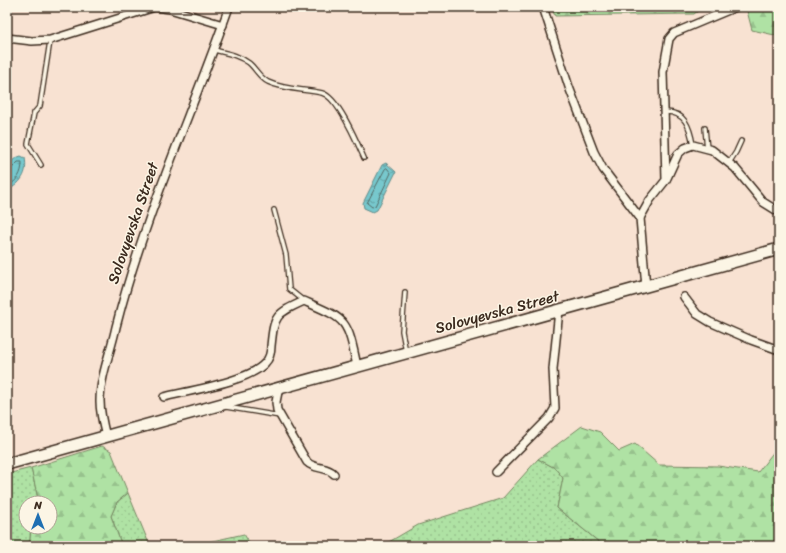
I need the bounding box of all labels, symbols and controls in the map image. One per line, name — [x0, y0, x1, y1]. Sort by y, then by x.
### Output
street label: Solovyevska Street — [100, 158, 166, 287]
street label: Solovyevska Street — [432, 283, 563, 341]
north arrow — [18, 495, 58, 535]
text: N — [33, 496, 42, 515]

